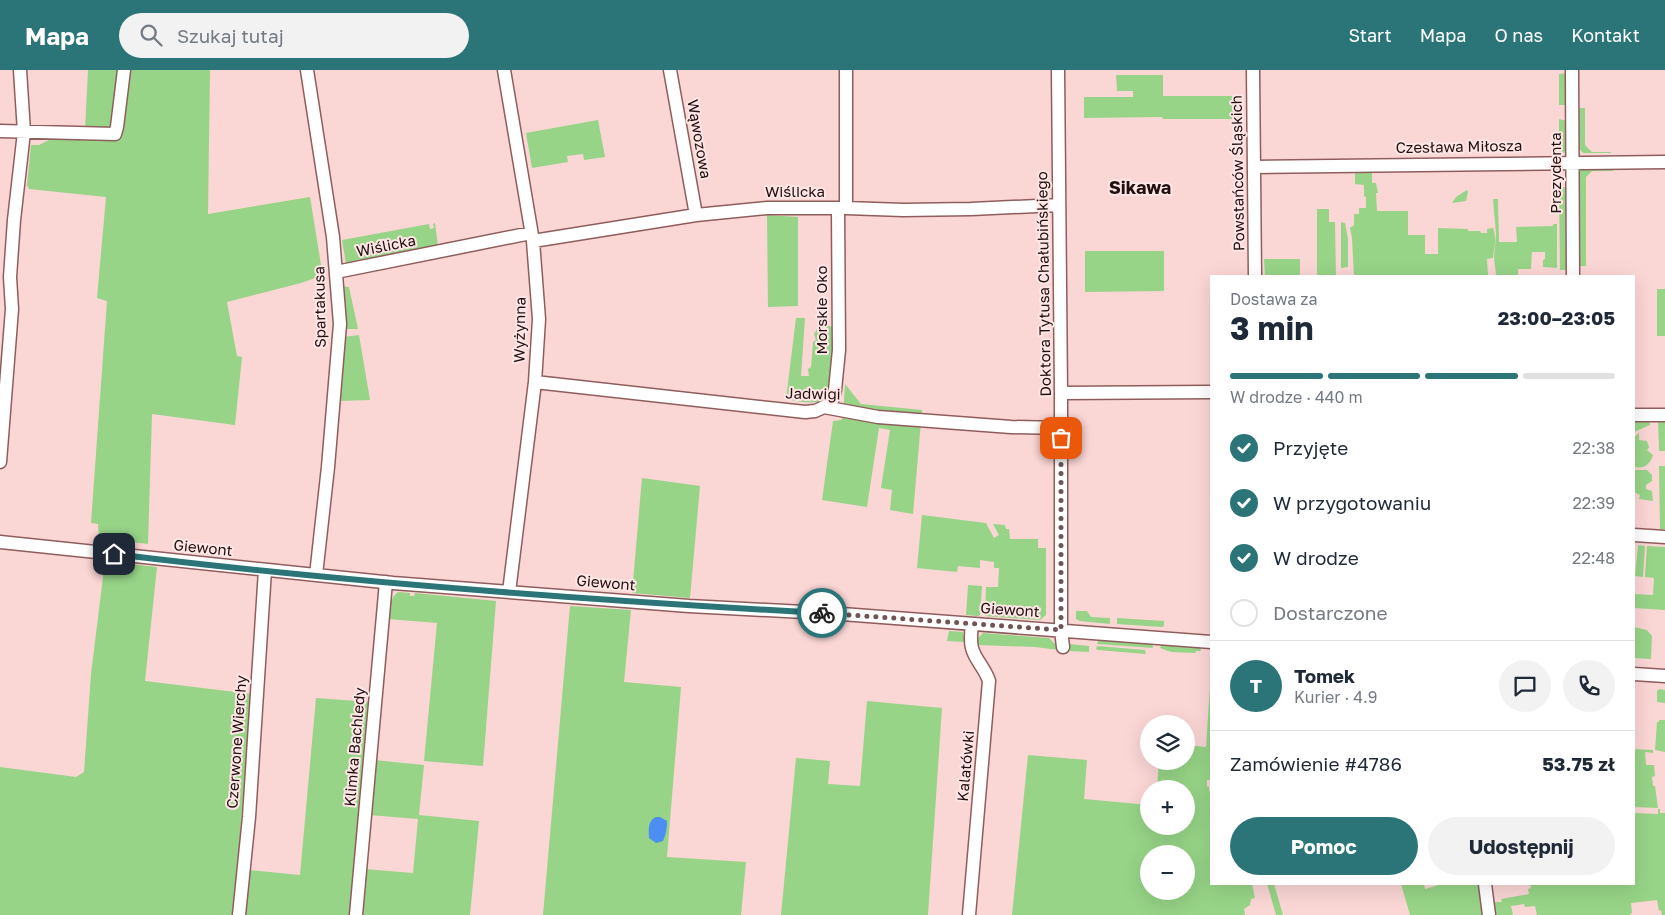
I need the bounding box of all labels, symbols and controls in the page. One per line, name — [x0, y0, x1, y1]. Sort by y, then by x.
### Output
search box — [119, 13, 469, 58]
text: Mapa — [25, 21, 89, 50]
icon: search — [137, 21, 165, 49]
text: Szukaj tutaj — [177, 24, 284, 47]
text: Start — [1349, 24, 1392, 46]
text: Mapa — [1420, 24, 1467, 46]
text: O nas — [1495, 24, 1543, 46]
text: Kontakt — [1571, 24, 1640, 46]
street label: Powstańców Śląskich — [1227, 95, 1247, 251]
street label: Wąwozowa — [684, 98, 716, 180]
street label: Prezydenta — [1546, 132, 1564, 214]
street label: Czesława Miłosza — [1395, 136, 1523, 156]
street label: Doktora Tytusa Chałubińskiego — [1032, 171, 1054, 397]
district label: Sikawa — [1109, 176, 1171, 198]
street label: Wiślicka — [765, 182, 825, 200]
street label: Wiślicka — [355, 230, 417, 260]
street label: Spartakusa — [309, 266, 329, 348]
street label: Morskie Oko — [812, 266, 830, 354]
text: Dostawa za — [1230, 289, 1317, 309]
street label: Wyżynna — [509, 297, 529, 363]
text: 23:00–23:05 — [1498, 306, 1615, 329]
text: 3 min — [1230, 309, 1314, 347]
street label: Jadwigi — [785, 384, 841, 402]
text: W drodze · 440 m — [1230, 387, 1363, 407]
pin — [1040, 417, 1082, 459]
icon: bag — [1047, 424, 1075, 452]
icon: check — [1230, 434, 1258, 462]
text: Przyjęte — [1273, 436, 1348, 459]
text: 22:38 — [1573, 438, 1615, 458]
icon: check — [1230, 489, 1258, 517]
text: W przygotowaniu — [1273, 491, 1431, 514]
text: 22:39 — [1573, 493, 1615, 513]
pin — [93, 533, 135, 575]
street label: Giewont — [173, 535, 234, 559]
icon: home — [100, 540, 128, 568]
icon: check — [1230, 544, 1258, 572]
text: W drodze — [1273, 546, 1359, 569]
text: 22:48 — [1572, 548, 1615, 568]
street label: Giewont — [576, 570, 636, 594]
courier — [797, 588, 847, 638]
street label: Giewont — [980, 598, 1040, 620]
icon: bike — [808, 599, 836, 627]
text: Dostarczone — [1273, 601, 1387, 624]
button: chat — [1499, 660, 1551, 712]
button: phone — [1563, 660, 1615, 712]
text: Tomek — [1294, 664, 1355, 687]
street label: Czerwone Wierchy — [222, 674, 250, 809]
text: T — [1250, 674, 1262, 697]
street label: Klimka Bachledy — [340, 686, 368, 807]
text: Kurier · 4.9 — [1294, 687, 1378, 707]
map controls — [1140, 715, 1195, 900]
button: layers — [1140, 715, 1195, 770]
street label: Kalatówki — [953, 730, 977, 802]
text: Zamówienie #4786 — [1230, 752, 1402, 775]
text: 53.75 zł — [1542, 752, 1615, 775]
button: + — [1140, 780, 1195, 835]
button: Pomoc — [1230, 817, 1418, 875]
button: Udostępnij — [1428, 817, 1615, 875]
button: − — [1140, 845, 1195, 900]

